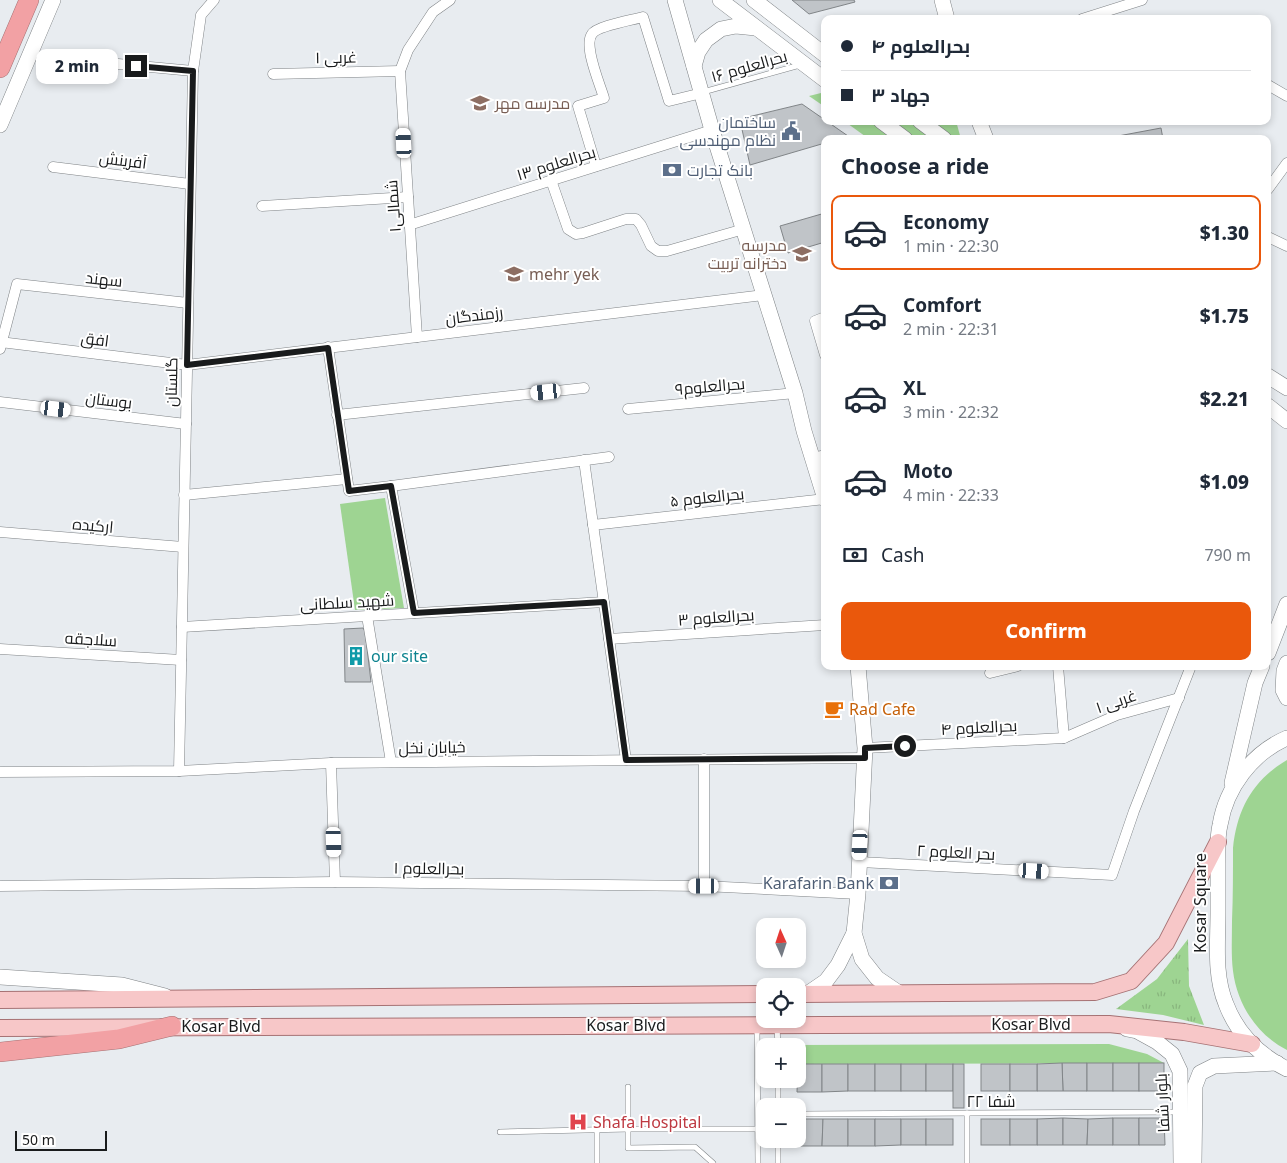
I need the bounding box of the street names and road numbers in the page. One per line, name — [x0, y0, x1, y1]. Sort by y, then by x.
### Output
street label: بحرالعلوم ۱۶ — [708, 45, 790, 88]
street label: غربی ۱ — [315, 46, 357, 68]
street label: بحرالعلوم ۱۳ — [514, 141, 599, 186]
street label: آفرینش — [98, 146, 149, 174]
street label: شمالی۱ — [380, 179, 406, 233]
street label: سهند — [84, 266, 124, 292]
street label: رزمندگان — [444, 301, 504, 329]
street label: افق — [80, 326, 110, 352]
street label: گلستان — [160, 357, 182, 407]
street label: بحرالعلوم۹ — [674, 372, 746, 401]
street label: بوستان — [84, 386, 134, 414]
street label: بحرالعلوم ۵ — [669, 482, 745, 513]
street label: ارکیده — [72, 512, 114, 538]
street label: شهید سلطانی — [299, 589, 395, 615]
street label: بحرالعلوم ۳ — [677, 603, 755, 632]
street label: سلاجقه — [64, 627, 118, 651]
street label: غربی ۱ — [1093, 684, 1139, 718]
street label: بحرالعلوم ۴ — [940, 714, 1018, 741]
street label: خیابان نخل — [398, 735, 466, 759]
street label: بحر العلوم ۲ — [916, 839, 996, 866]
street label: Kosar Square — [1189, 853, 1211, 953]
street label: بحرالعلوم ۱ — [393, 856, 465, 881]
street label: Kosar Blvd — [991, 1013, 1071, 1035]
street label: Kosar Blvd — [586, 1014, 666, 1036]
street label: Kosar Blvd — [181, 1015, 261, 1037]
street label: بلوار شفا — [1149, 1073, 1175, 1133]
street label: شفا ۲۲ — [966, 1090, 1016, 1112]

